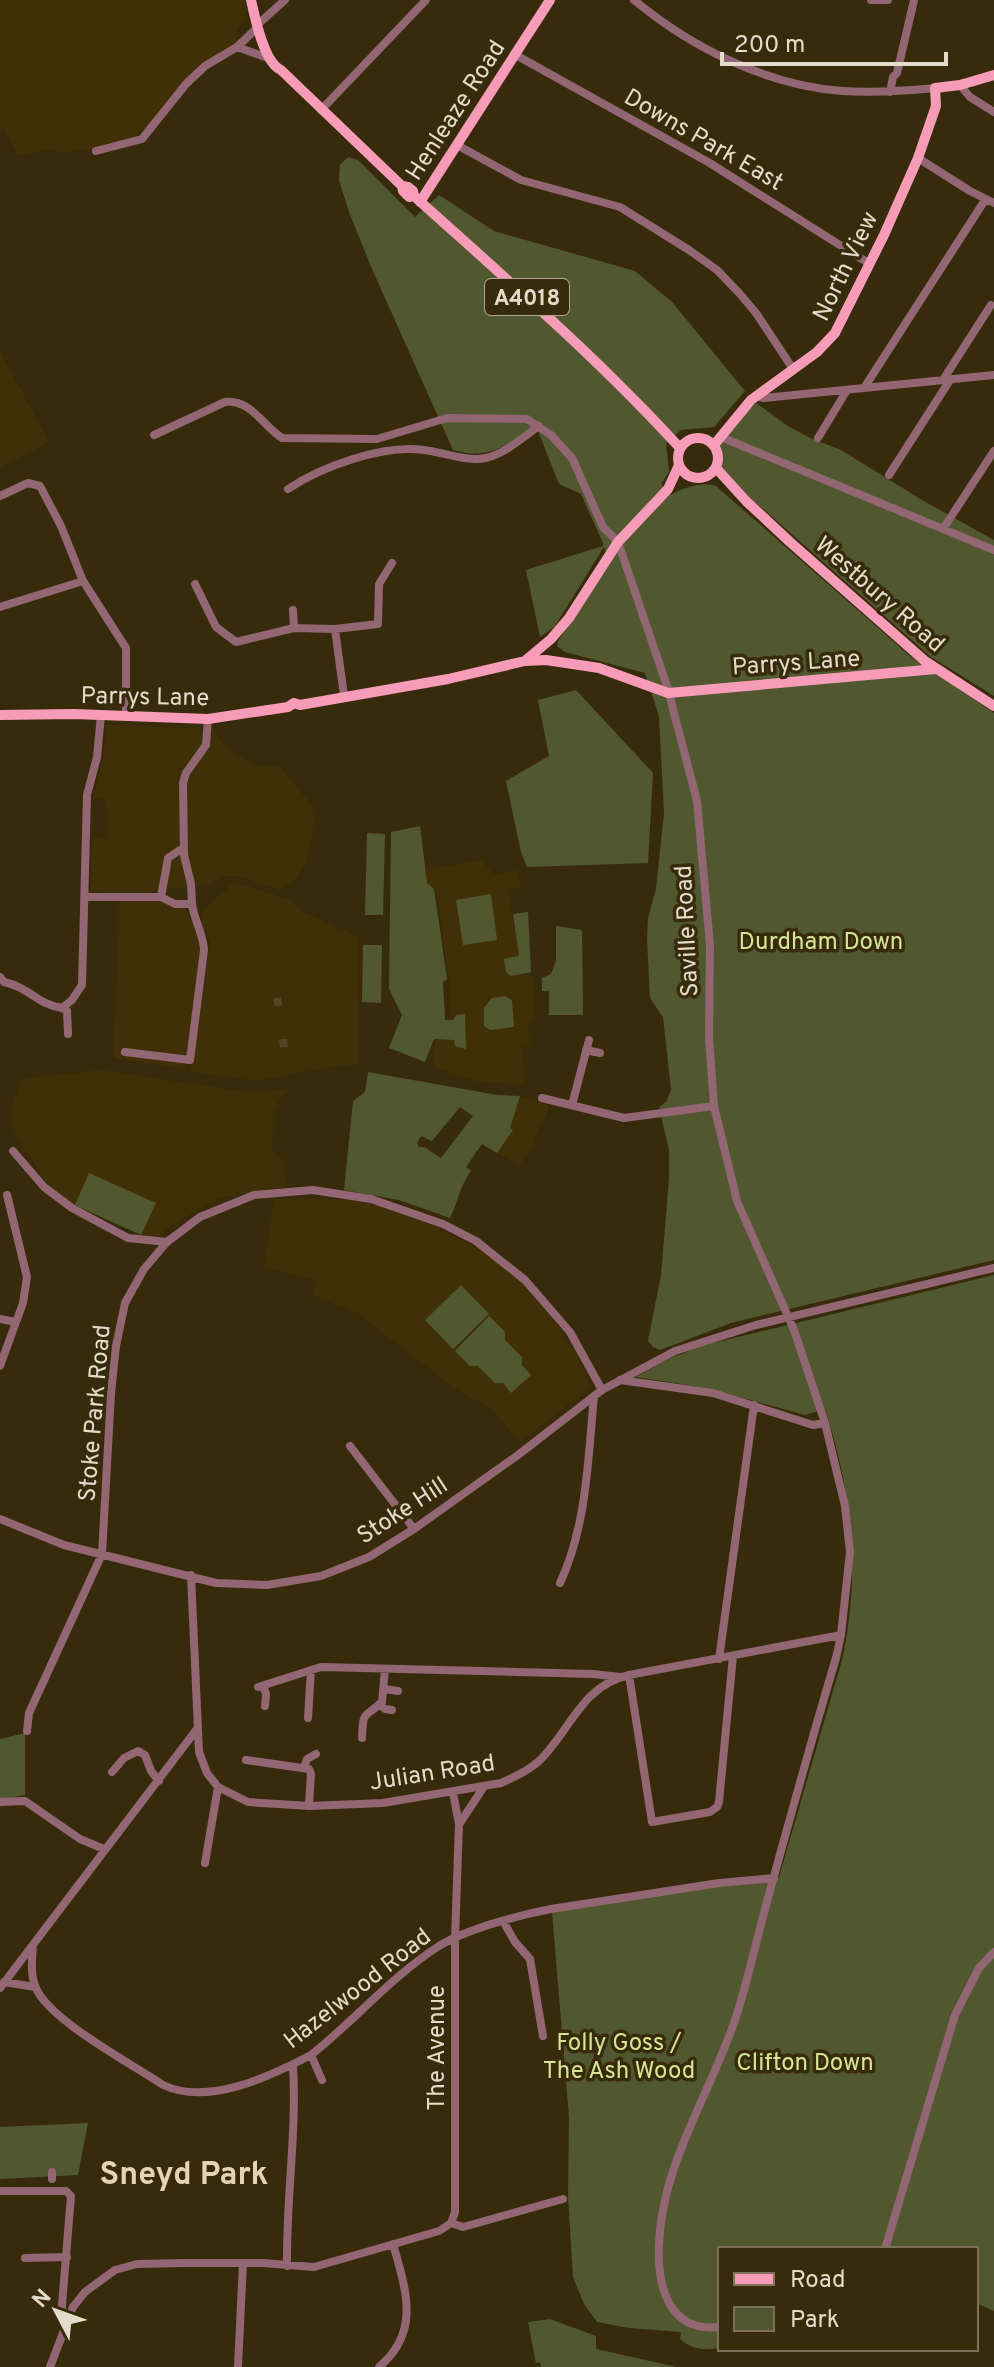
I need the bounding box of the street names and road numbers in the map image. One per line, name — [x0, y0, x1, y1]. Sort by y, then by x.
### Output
street label: Henleaze Road — [400, 35, 513, 187]
street label: Downs Park East — [618, 83, 788, 198]
street label: North View — [807, 207, 886, 327]
road number: A4018 — [485, 279, 569, 315]
street label: Westbury Road — [807, 531, 950, 660]
street label: Parrys Lane — [731, 645, 861, 683]
street label: Parrys Lane — [80, 682, 210, 714]
street label: Saville Road — [670, 864, 706, 998]
street label: Stoke Park Road — [73, 1323, 119, 1503]
street label: Stoke Hill — [352, 1471, 454, 1552]
street label: Julian Road — [367, 1749, 497, 1799]
street label: Hazelwood Road — [278, 1923, 438, 2056]
street label: The Avenue — [423, 1985, 453, 2111]

